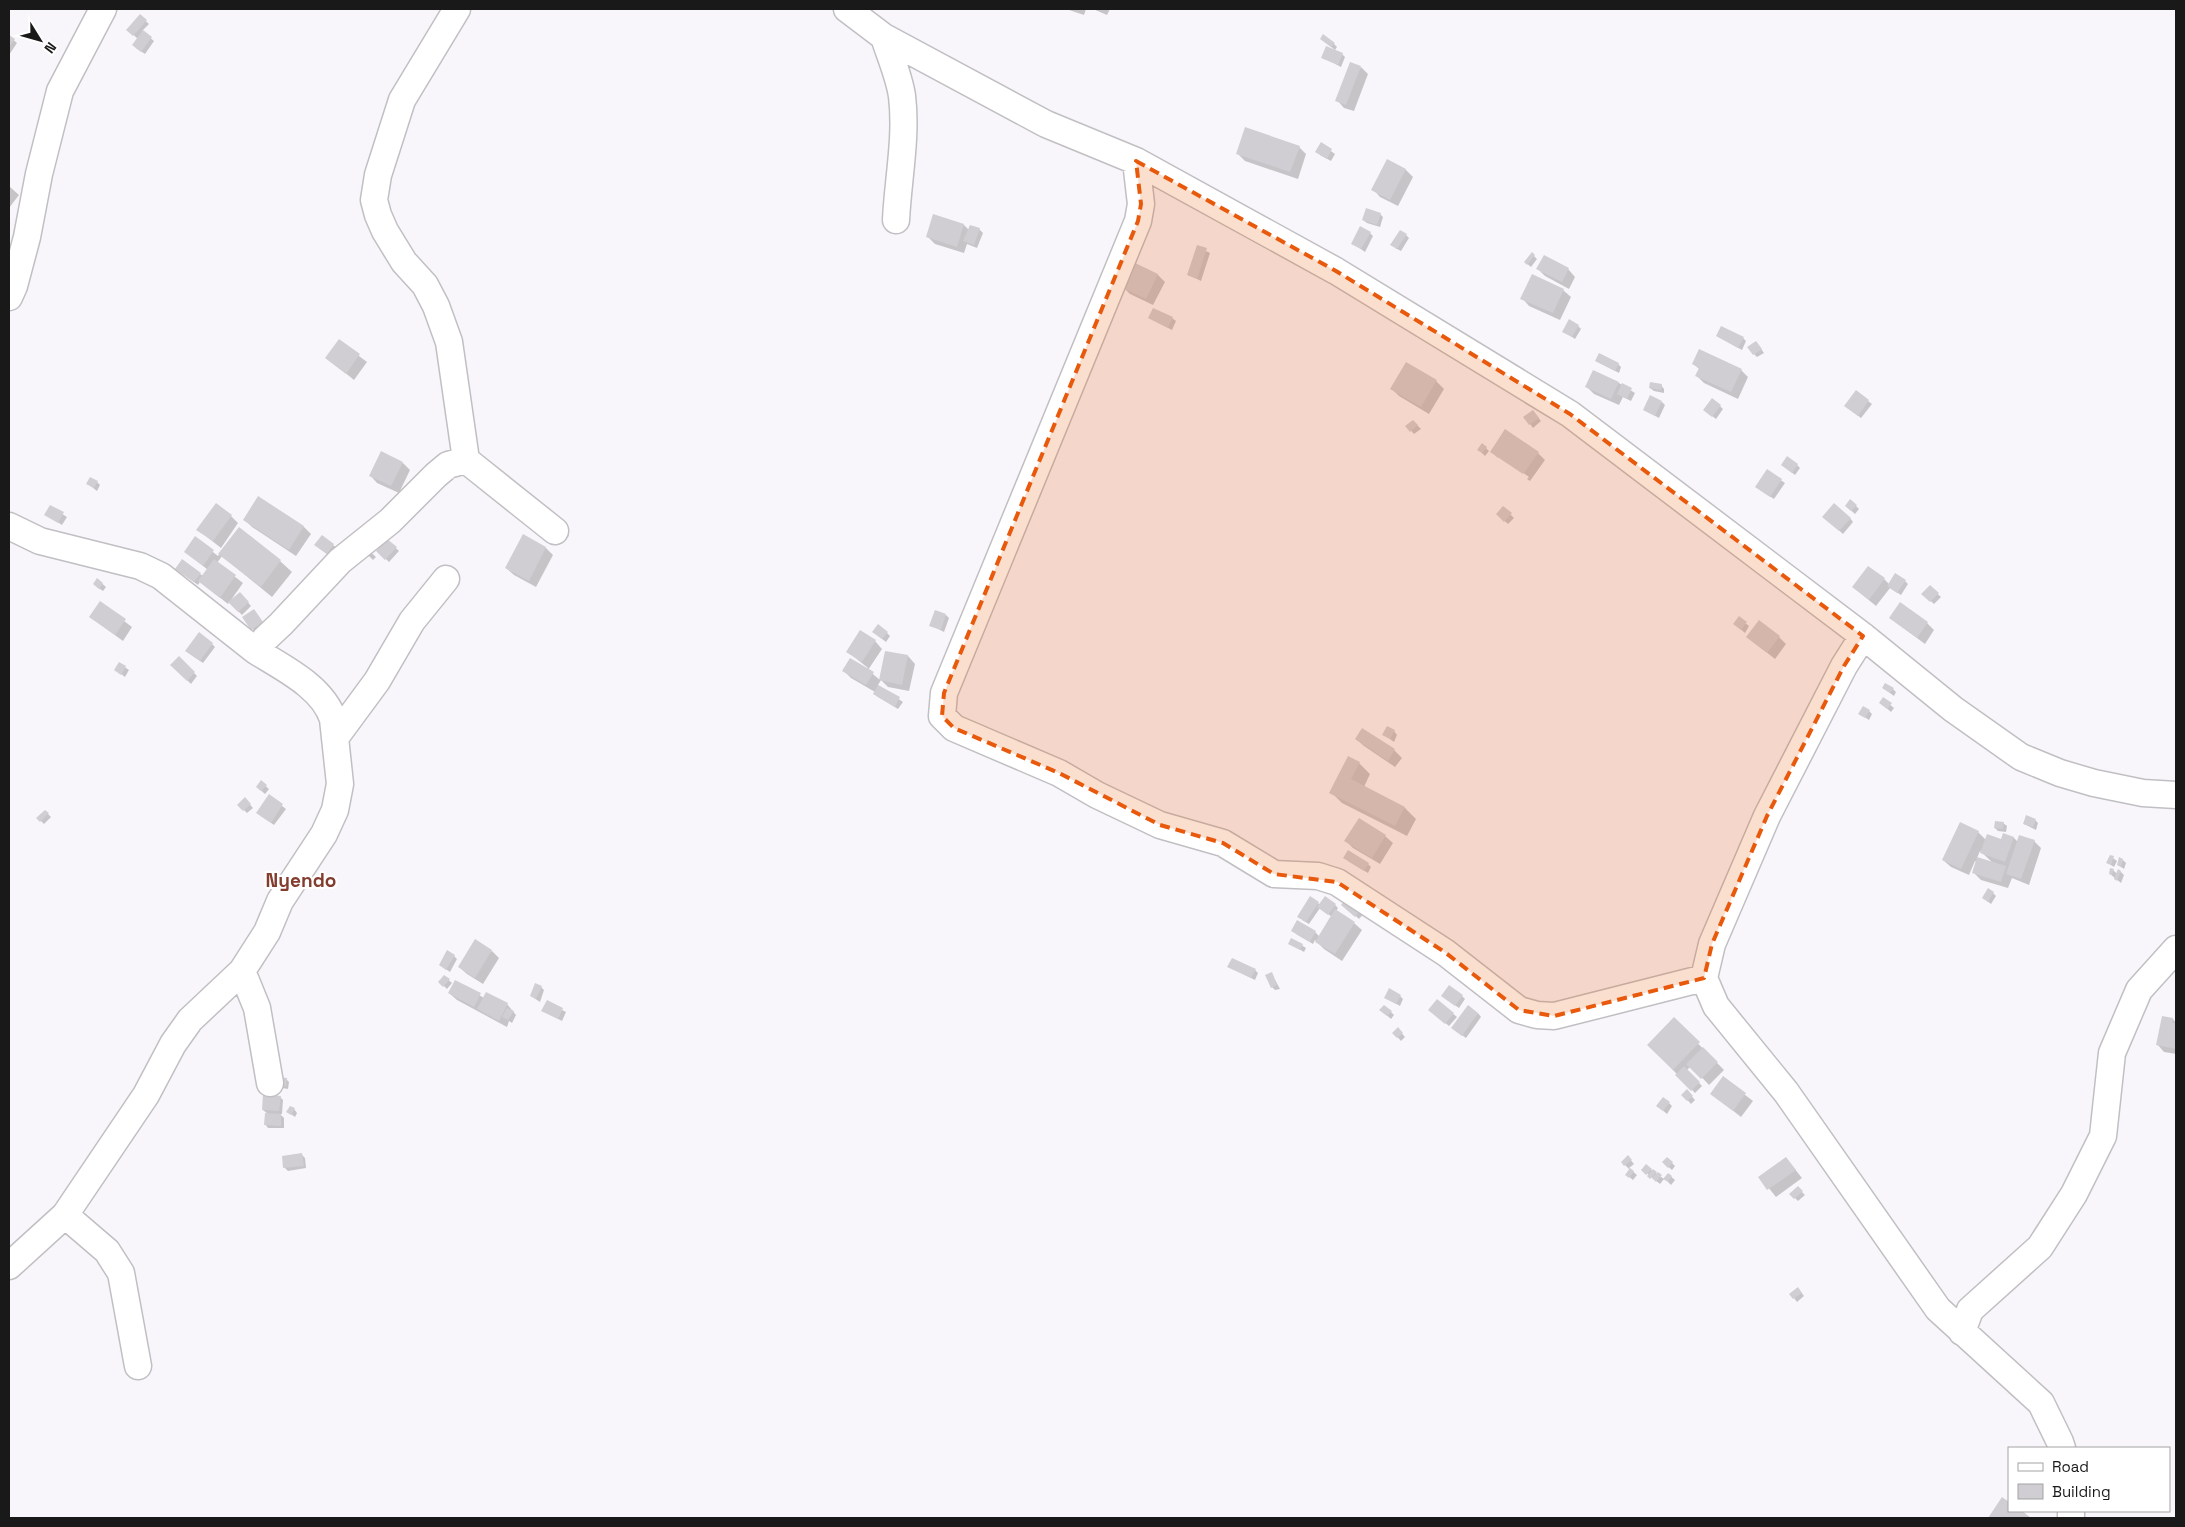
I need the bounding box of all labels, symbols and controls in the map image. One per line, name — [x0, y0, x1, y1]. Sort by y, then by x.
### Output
north arrow — [15, 15, 65, 65]
text: N — [40, 39, 60, 57]
district label: Nyendo — [266, 868, 336, 893]
legend — [2008, 1447, 2170, 1512]
text: Road — [2052, 1457, 2089, 1476]
text: Building — [2052, 1482, 2111, 1501]

